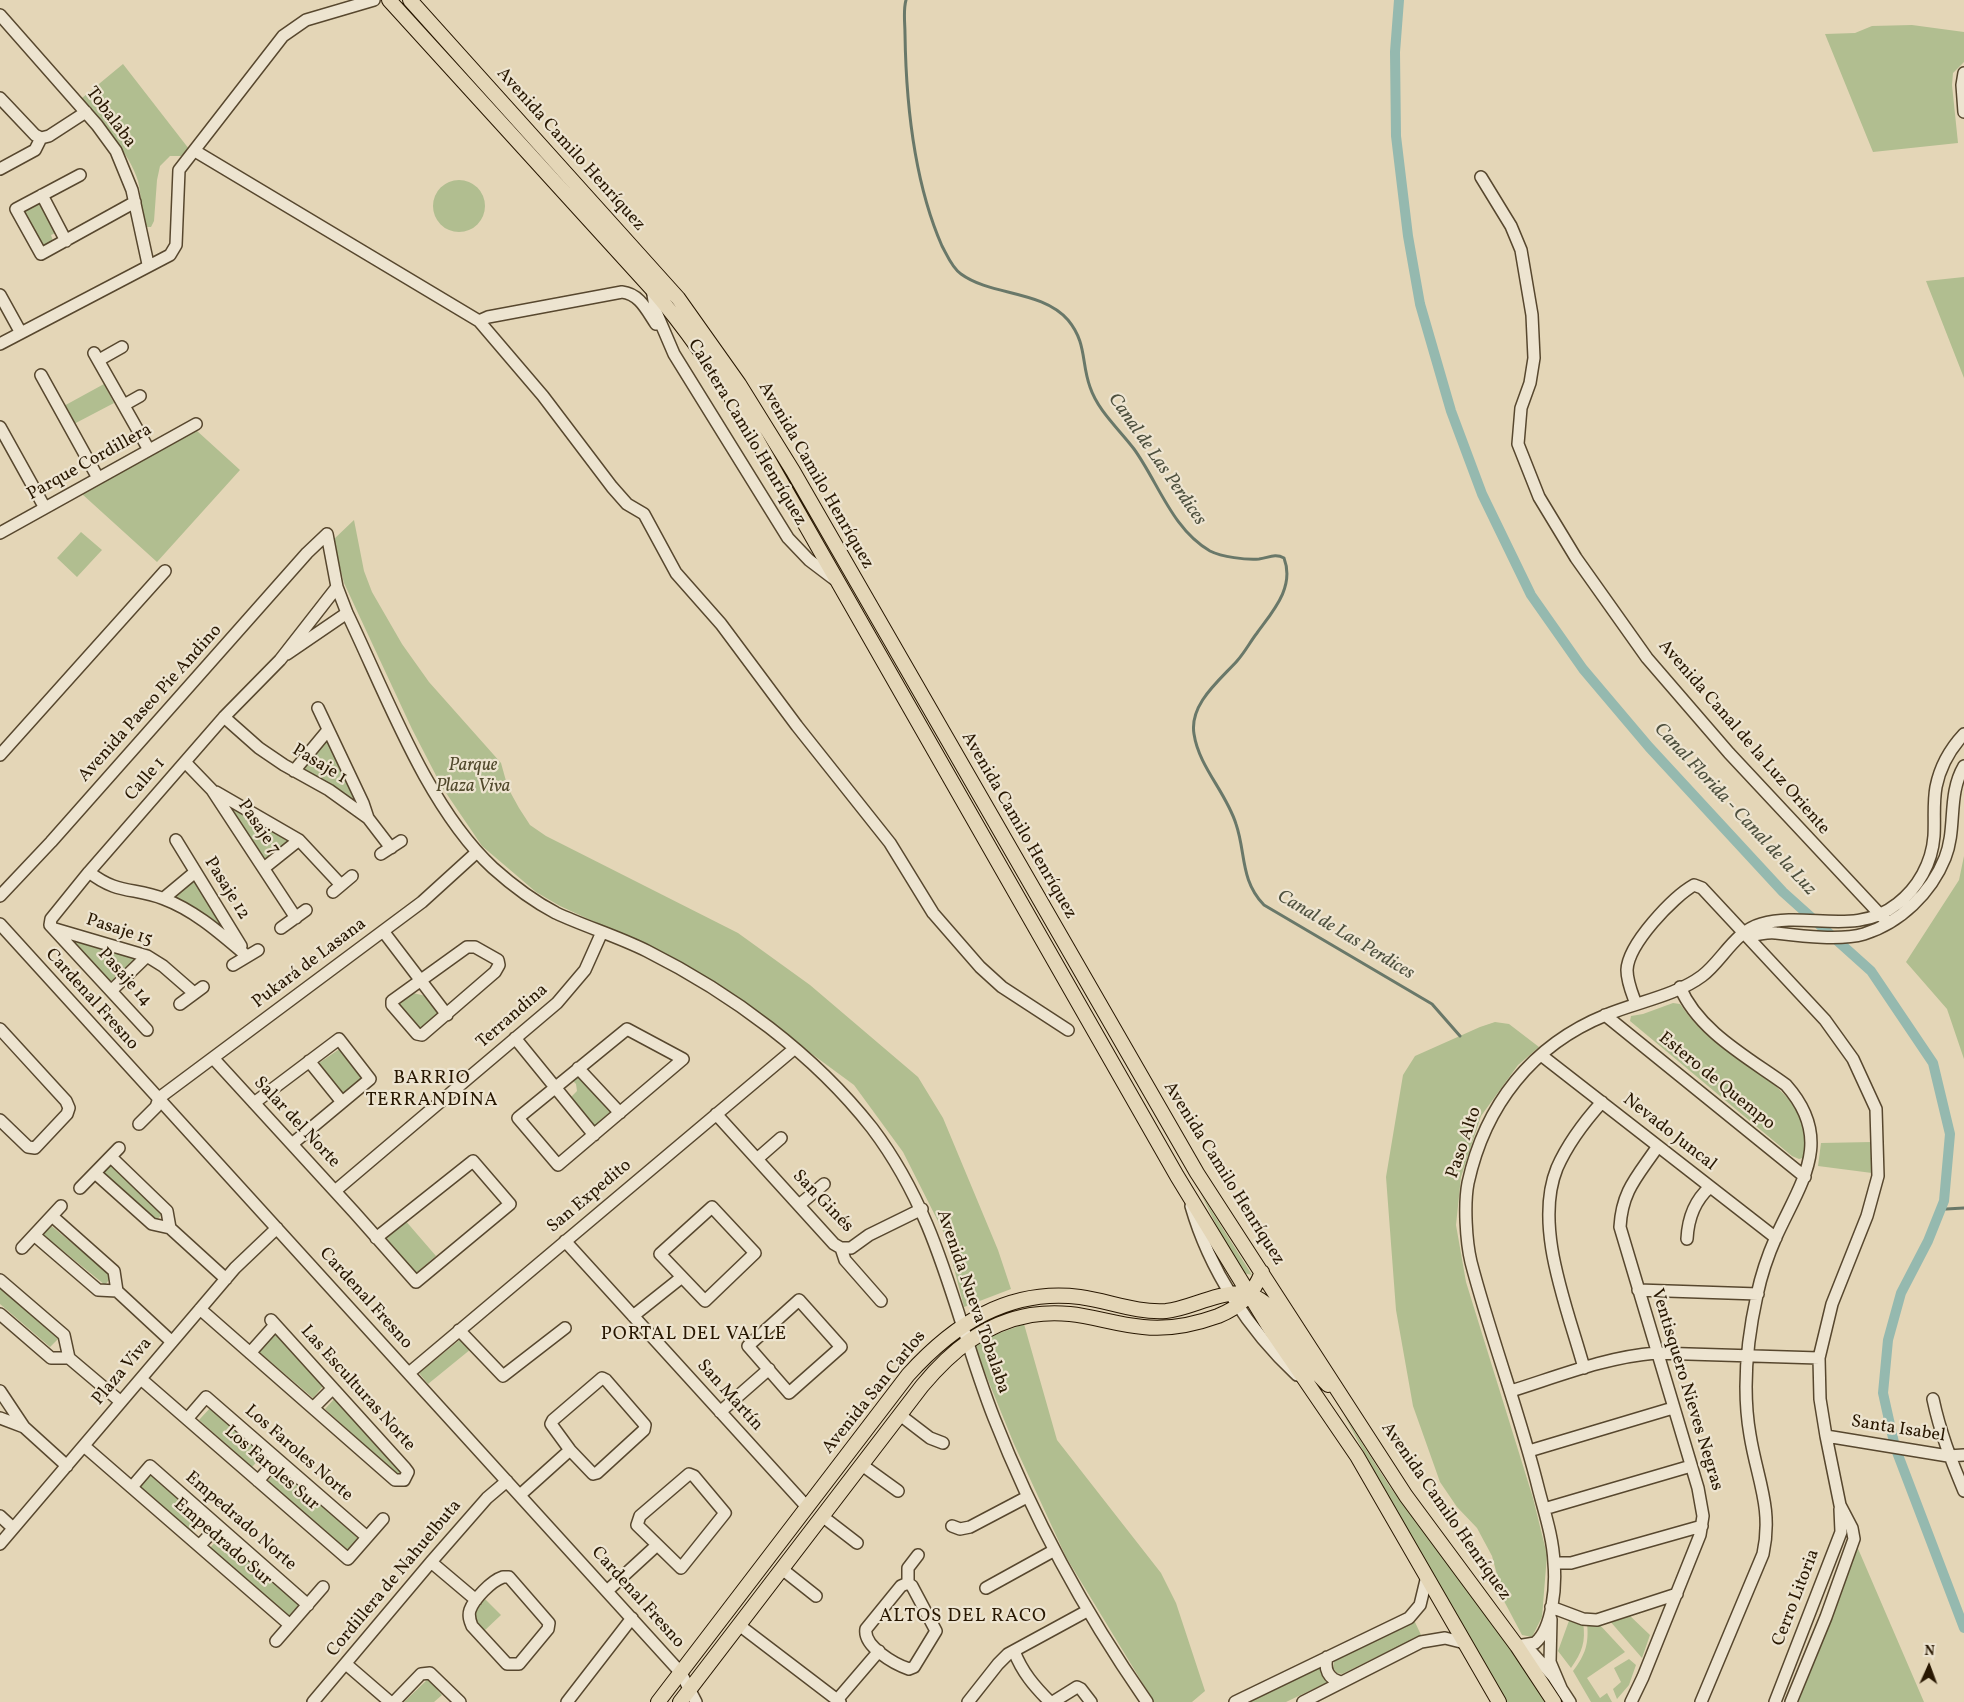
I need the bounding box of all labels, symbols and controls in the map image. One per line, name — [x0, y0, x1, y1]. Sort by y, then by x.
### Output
street label: Avenida Camilo Henríquez — [491, 64, 649, 236]
street label: Tobalaba — [80, 83, 140, 153]
street label: Caletera Camilo Henríquez — [682, 336, 810, 530]
street label: Avenida Camilo Henríquez — [753, 379, 877, 573]
water label: Canal de Las Perdices — [1102, 389, 1210, 531]
street label: Parque Cordillera — [24, 420, 156, 506]
street label: Avenida Paseo Pie Andino — [75, 621, 227, 787]
street label: Avenida Canal de la Luz Oriente — [1653, 636, 1833, 840]
water label: Canal Florida - Canal de la Luz — [1648, 719, 1820, 901]
street label: Avenida Camilo Henríquez — [956, 729, 1080, 923]
street label: Pasaje 1 — [288, 740, 350, 790]
street label: Calle 1 — [121, 754, 171, 806]
park label: Parque Plaza Viva — [436, 756, 510, 799]
street label: Pasaje 7 — [232, 796, 284, 860]
street label: Pasaje 12 — [198, 854, 254, 924]
water label: Canal de Las Perdices — [1272, 886, 1418, 986]
street label: Pasaje 15 — [83, 910, 155, 952]
street label: Pukará de Lasana — [249, 914, 371, 1014]
street label: Pasaje 14 — [92, 944, 156, 1012]
street label: Cardenal Fresno — [40, 945, 142, 1055]
street label: Terrandina — [473, 980, 553, 1054]
street label: Estero de Quempo — [1653, 1028, 1779, 1136]
district label: BARRIO TERRANDINA — [364, 1069, 500, 1113]
street label: Salar del Norte — [248, 1073, 344, 1173]
street label: Avenida Camilo Henríquez — [1158, 1078, 1288, 1270]
street label: Nevado Juncal — [1618, 1090, 1720, 1176]
street label: Paso Alto — [1443, 1104, 1487, 1182]
street label: San Expedito — [543, 1155, 637, 1239]
street label: San Ginés — [787, 1166, 857, 1238]
street label: Avenida Nueva Tobalaba — [930, 1207, 1014, 1397]
street label: Cardenal Fresno — [314, 1244, 416, 1354]
street label: Ventisquero Nieves Negras — [1645, 1286, 1727, 1494]
street label: Las Esculturas Norte — [295, 1322, 419, 1456]
district label: PORTAL DEL VALLE — [599, 1325, 789, 1347]
street label: Avenida San Carlos — [819, 1327, 931, 1459]
street label: Plaza Viva — [88, 1334, 158, 1410]
street label: San Martín — [691, 1356, 767, 1436]
street label: Los Faroles Norte — [239, 1401, 357, 1507]
street label: Santa Isabel — [1849, 1412, 1947, 1448]
street label: Avenida Camilo Henríquez — [1375, 1419, 1515, 1605]
street label: Los Faroles Sur — [219, 1422, 323, 1516]
street label: Empedrado Norte — [180, 1468, 300, 1576]
street label: Empedrado Sur — [168, 1494, 276, 1592]
street label: Cordillera de Nahuelbuta — [323, 1496, 467, 1662]
street label: Cardenal Fresno — [586, 1543, 688, 1653]
street label: Cerro Litoria — [1769, 1547, 1825, 1649]
district label: ALTOS DEL RACO — [877, 1607, 1049, 1629]
north arrow — [1904, 1642, 1954, 1692]
text: N — [1924, 1642, 1935, 1661]

